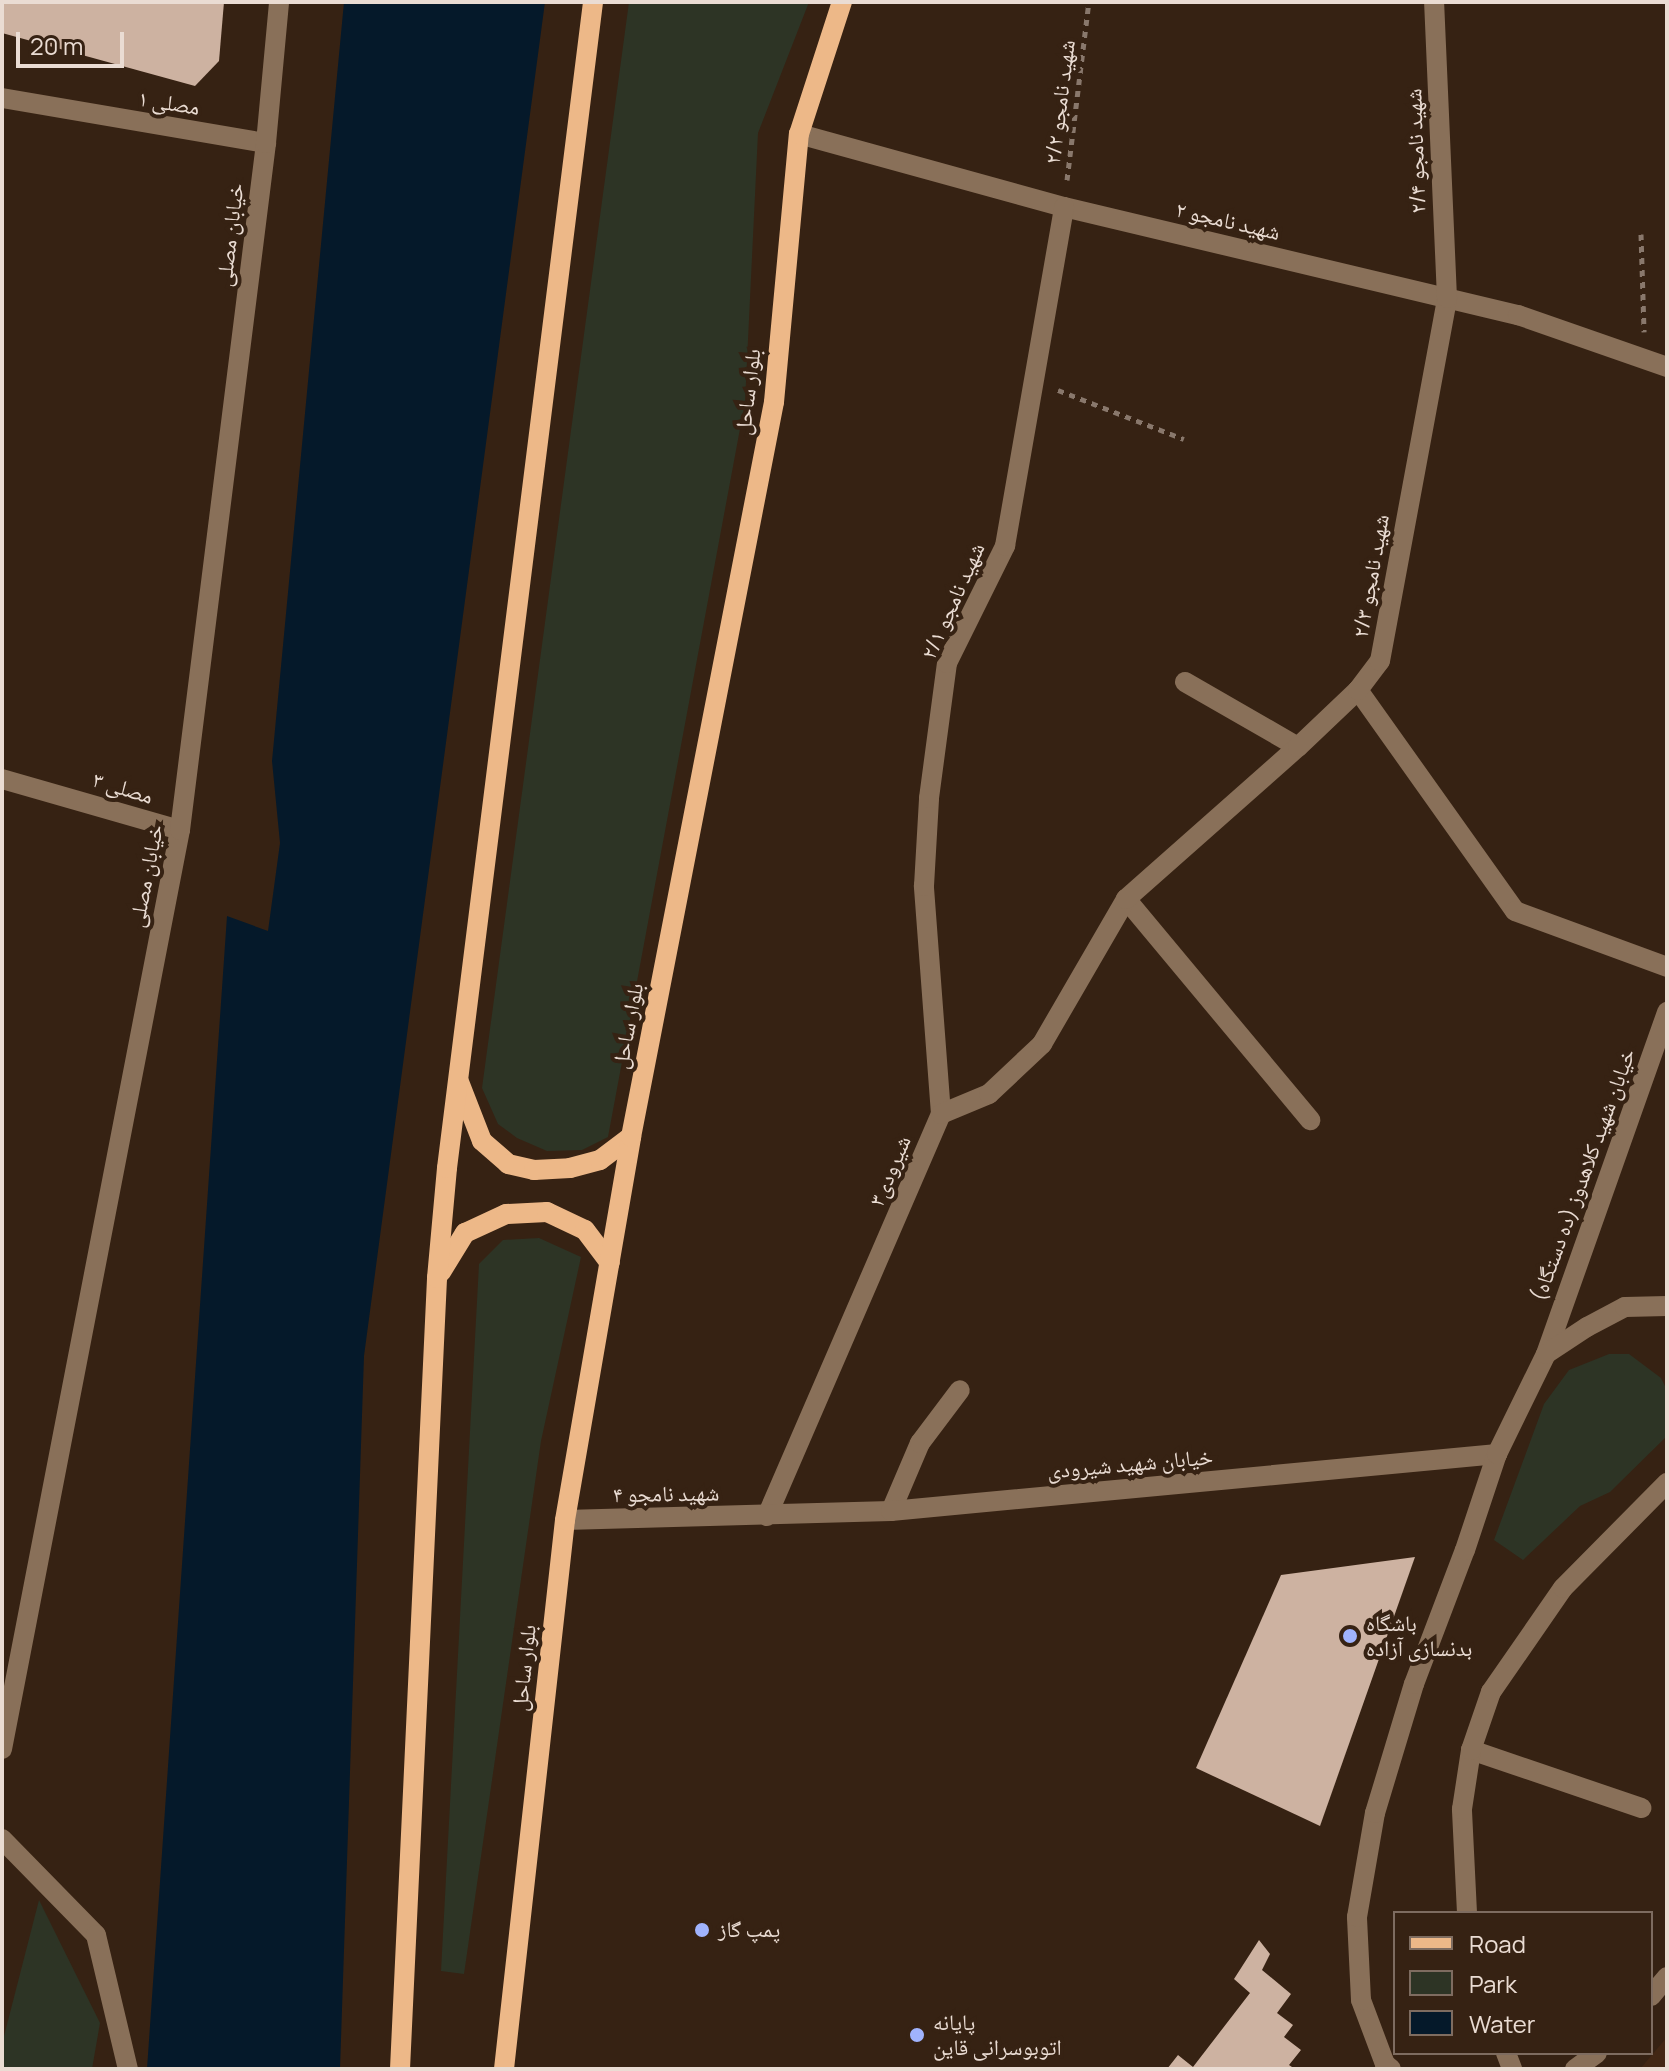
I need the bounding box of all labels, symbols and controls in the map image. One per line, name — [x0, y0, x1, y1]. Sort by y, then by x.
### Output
scale bar — [20, 16, 128, 66]
text: 20 m — [30, 29, 83, 62]
street label: شهید نامجو ۲/۲ — [1039, 38, 1081, 166]
street label: مصلی ۱ — [136, 85, 202, 121]
street label: شهید نامجو ۲/۴ — [1401, 88, 1431, 214]
street label: خیابان مصلی — [211, 182, 249, 288]
street label: شهید نامجو ۲ — [1173, 196, 1283, 246]
street label: بلوار ساحل — [730, 347, 766, 437]
street label: شهید نامجو ۲/۳ — [1347, 512, 1395, 640]
street label: شهید نامجو ۲/۱ — [916, 539, 990, 663]
street label: مصلی ۳ — [90, 766, 156, 810]
street label: خیابان مصلی — [123, 822, 169, 930]
street label: بلوار ساحل — [607, 981, 649, 1071]
street label: خیابان شهید کلاهدوز (ده دستگاه) — [1525, 1045, 1641, 1305]
street label: شیرودی۳ — [863, 1132, 917, 1210]
street label: خیابان شهید شیرودی — [1046, 1444, 1214, 1484]
street label: شهید نامجو ۴ — [613, 1480, 719, 1508]
place label: باشگاه بدنسازی آزاده — [1366, 1610, 1472, 1662]
street label: بلوار ساحل — [506, 1623, 542, 1713]
marker: باشگاه بدنسازی آزاده — [1341, 1627, 1359, 1645]
legend — [1393, 1911, 1653, 2055]
place label: پمپ گاز — [718, 1917, 780, 1943]
marker: پمپ گاز — [693, 1921, 711, 1939]
text: Road — [1469, 1927, 1526, 1960]
text: Park — [1469, 1967, 1517, 2000]
text: Water — [1469, 2007, 1536, 2040]
place label: پایانه اتوبوسرانی قاین — [933, 2009, 1062, 2060]
marker: پایانه اتوبوسرانی قاین — [908, 2026, 926, 2044]

